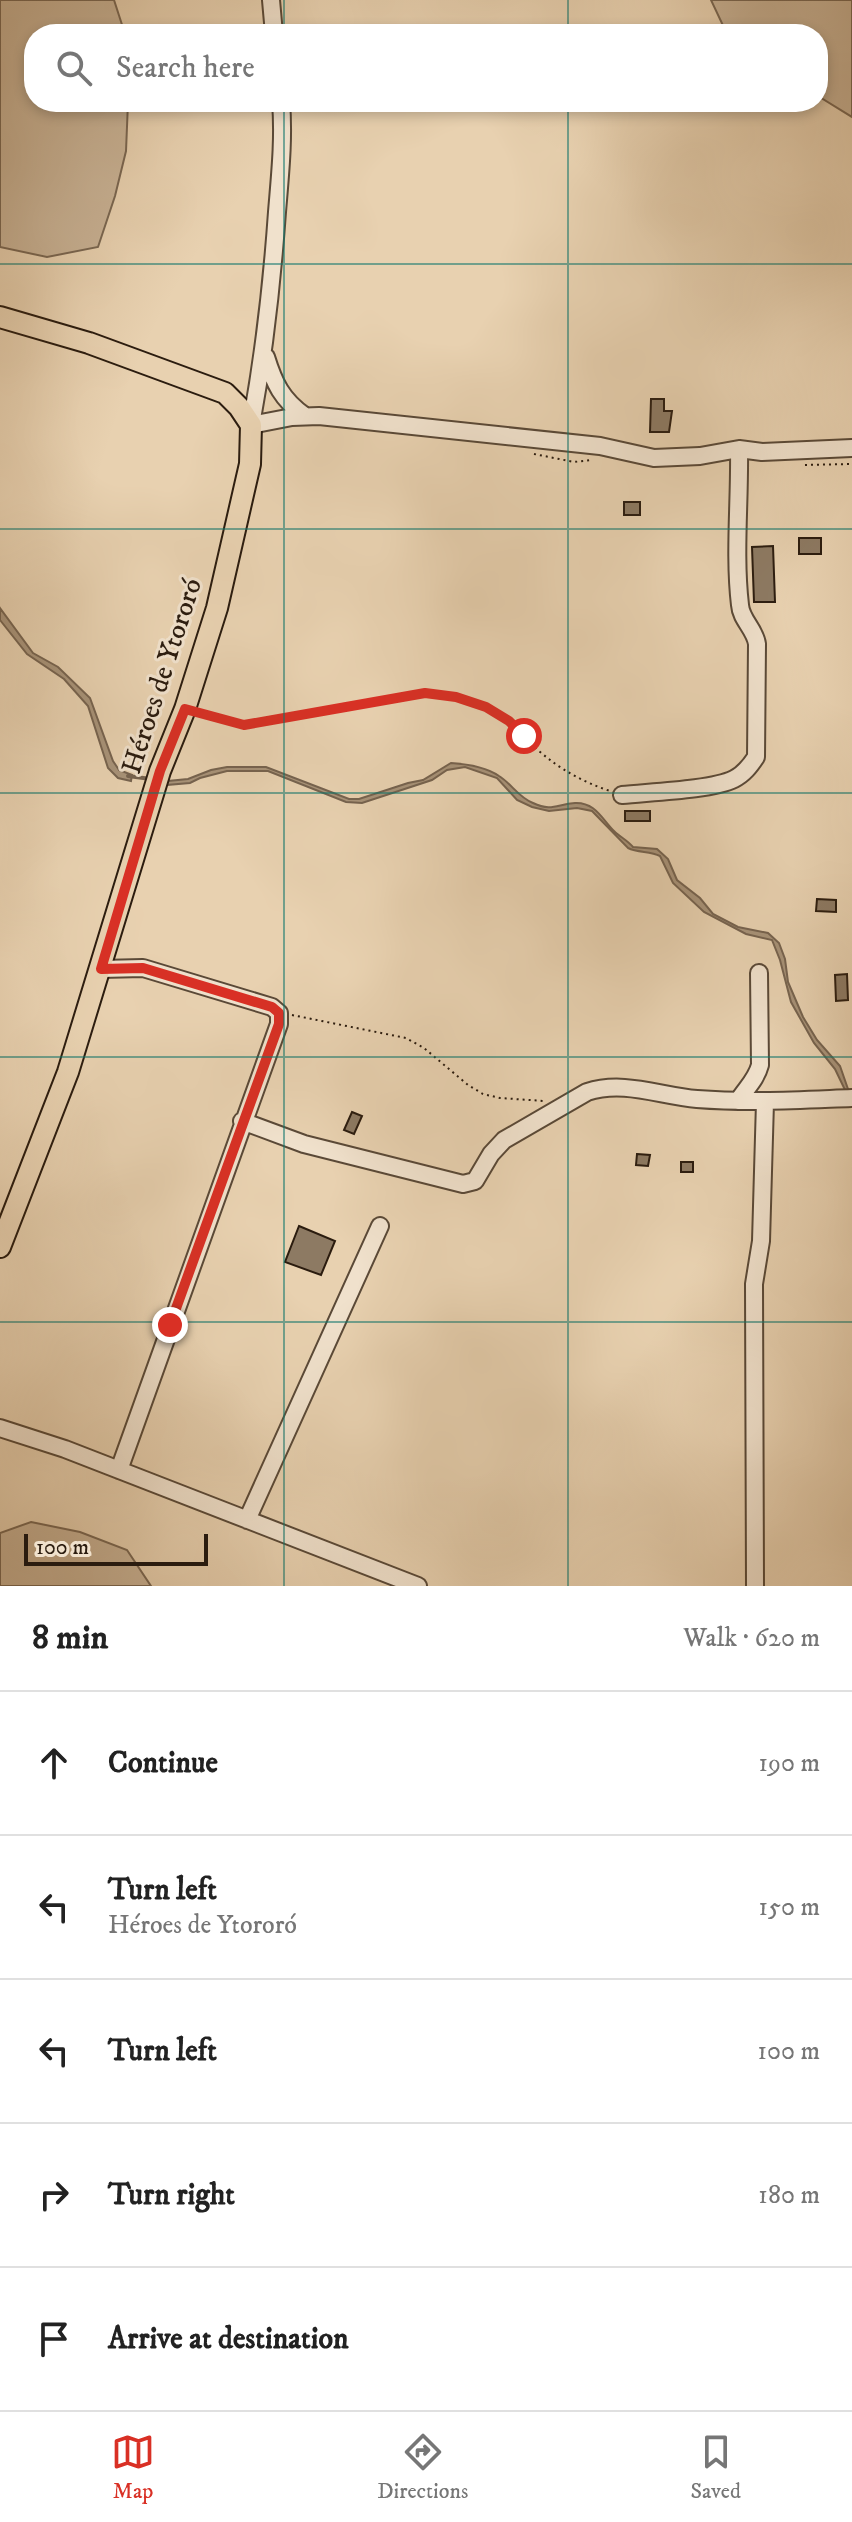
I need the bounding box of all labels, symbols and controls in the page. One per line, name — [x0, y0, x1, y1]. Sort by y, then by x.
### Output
search box — [24, 24, 828, 112]
icon: search — [52, 46, 96, 90]
text: Search here — [116, 50, 255, 87]
street label: Héroes de Ytororó — [114, 574, 210, 778]
route start — [506, 718, 542, 754]
route end — [152, 1307, 188, 1343]
scale bar — [24, 1530, 208, 1566]
text: 100 m — [36, 1534, 89, 1561]
text: 8 min — [32, 1617, 108, 1659]
text: Walk · 620 m — [683, 1622, 820, 1655]
icon: ahead — [32, 1741, 76, 1785]
text: Continue — [108, 1745, 218, 1782]
text: 190 m — [758, 1747, 820, 1780]
text: Turn left — [108, 1872, 217, 1909]
icon: left — [32, 1885, 76, 1929]
text: 150 m — [759, 1891, 820, 1924]
text: Héroes de Ytororó — [108, 1909, 297, 1942]
icon: left — [32, 2029, 76, 2073]
text: Turn left — [108, 2033, 217, 2070]
text: 100 m — [757, 2035, 820, 2068]
icon: right — [32, 2173, 76, 2217]
text: Turn right — [108, 2177, 235, 2214]
text: 180 m — [758, 2179, 820, 2212]
icon: arrive — [32, 2317, 76, 2361]
text: Arrive at destination — [108, 2321, 349, 2358]
tab: Map — [111, 2430, 155, 2505]
tab: Directions — [377, 2430, 468, 2505]
tab: Saved — [690, 2430, 741, 2505]

